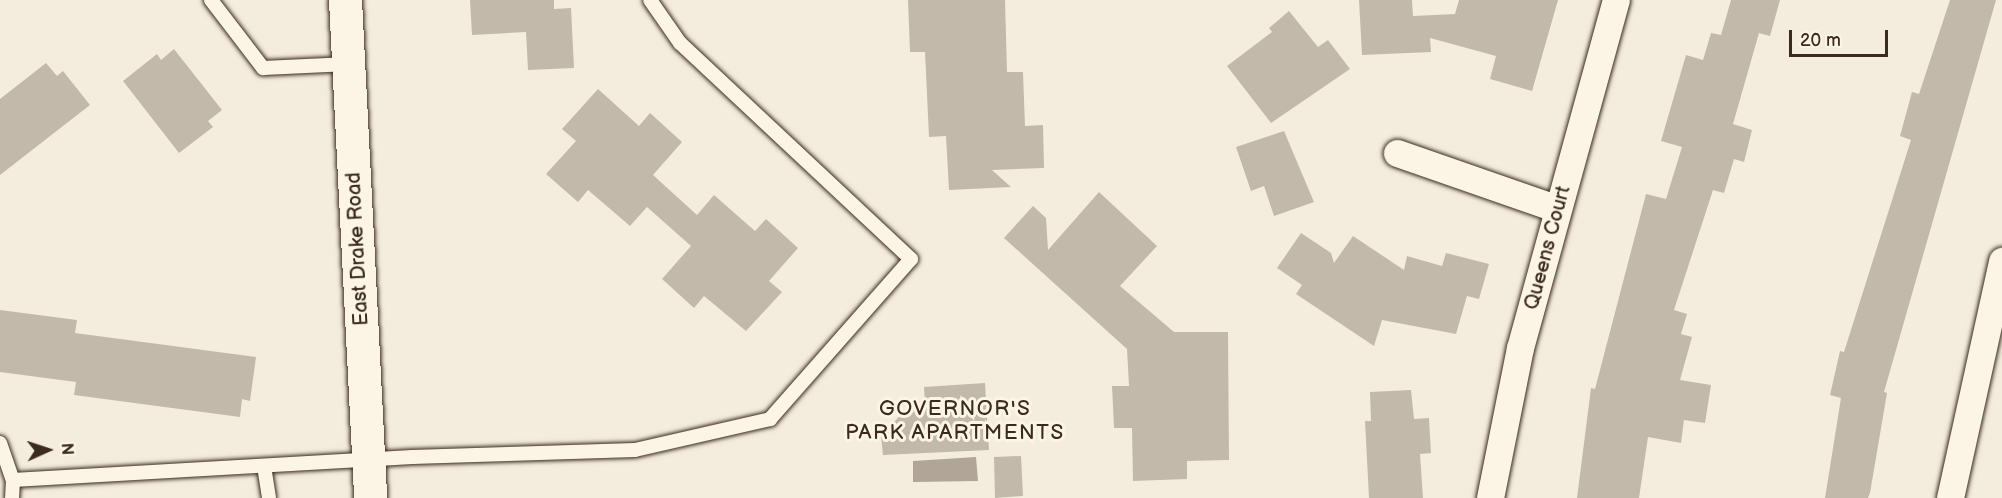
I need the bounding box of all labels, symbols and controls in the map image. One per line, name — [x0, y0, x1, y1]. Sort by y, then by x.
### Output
scale bar — [1792, 18, 1891, 56]
text: 20 m — [1800, 30, 1841, 51]
street label: East Drake Road — [342, 172, 374, 326]
street label: Queens Court — [1520, 184, 1576, 312]
district label: GOVERNOR'S PARK APARTMENTS — [845, 396, 1065, 446]
north arrow — [18, 420, 78, 480]
text: N — [57, 443, 76, 456]

